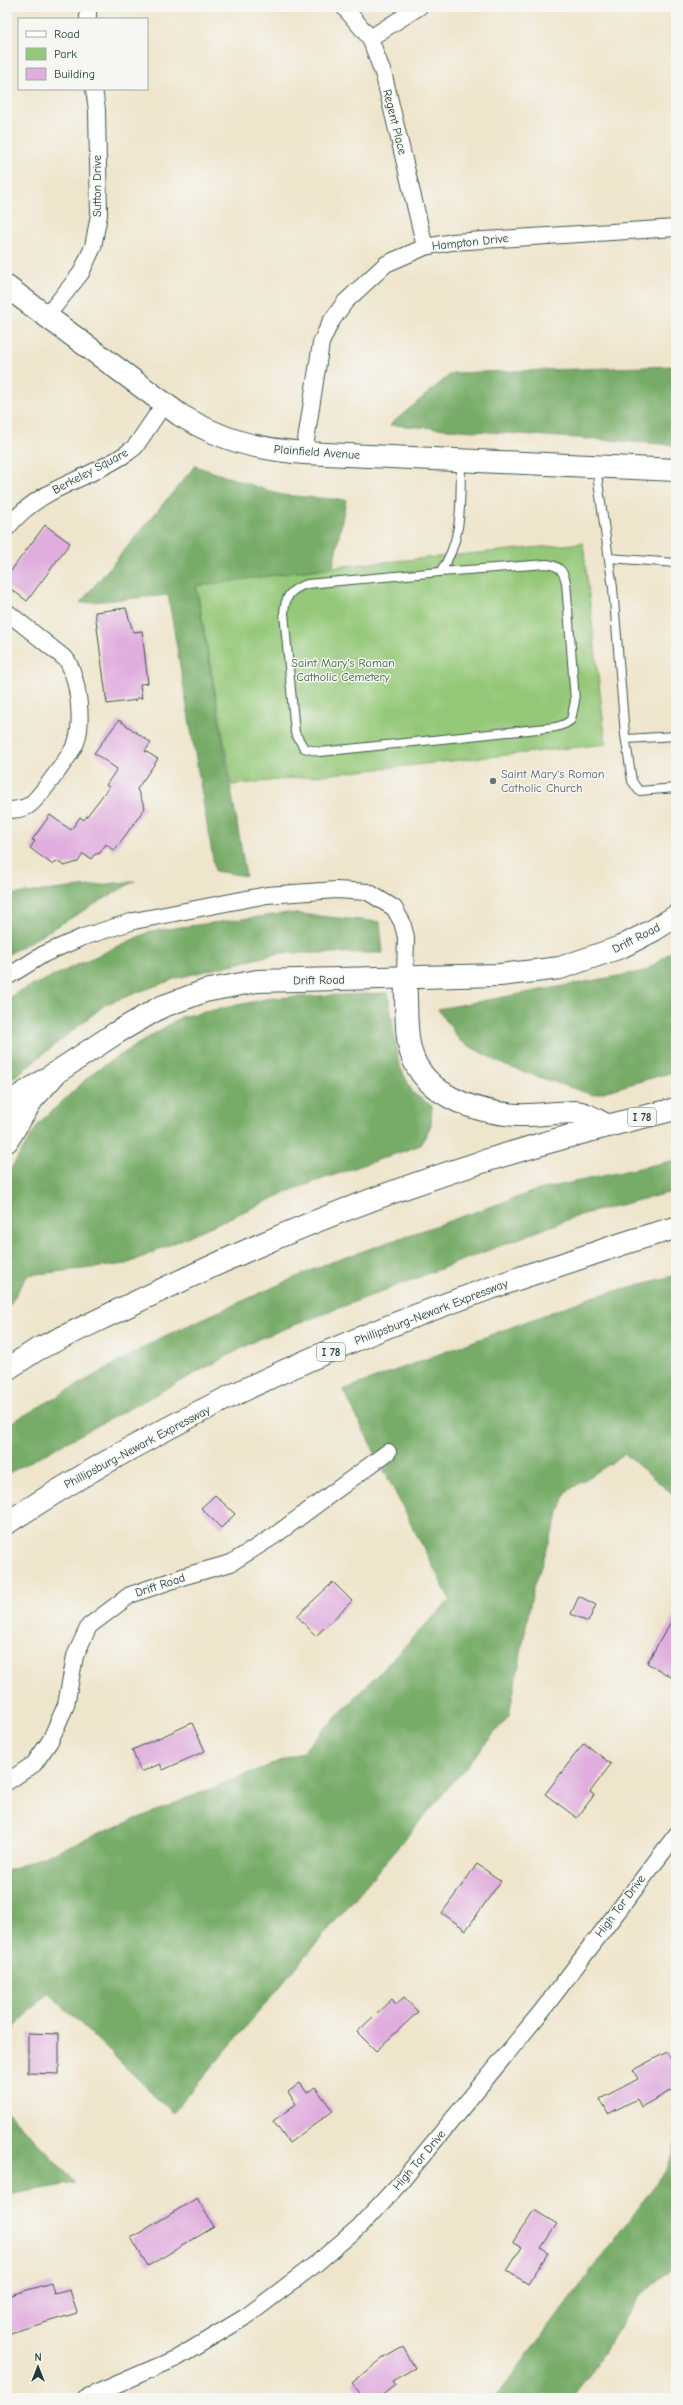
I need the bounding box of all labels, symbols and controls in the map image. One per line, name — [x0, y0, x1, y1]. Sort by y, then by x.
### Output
legend — [18, 18, 148, 90]
text: Road — [54, 27, 80, 41]
text: Park — [54, 47, 77, 61]
text: Building — [54, 67, 95, 81]
street label: Regent Place — [380, 88, 410, 156]
street label: Sutton Drive — [90, 155, 104, 217]
street label: Hampton Drive — [431, 231, 509, 253]
street label: Plainfield Avenue — [273, 442, 361, 462]
street label: Berkeley Square — [50, 445, 130, 497]
park label: Saint Mary's Roman Catholic Cemetery — [291, 656, 395, 684]
place label: Saint Mary's Roman Catholic Church — [501, 767, 604, 795]
marker: Saint Mary's Roman Catholic Church — [488, 776, 498, 786]
street label: Drift Road — [610, 920, 662, 956]
street label: Drift Road — [293, 973, 345, 987]
road number: I 78 — [628, 1108, 656, 1126]
street label: Phillipsburg-Newark Expressway — [352, 1276, 510, 1348]
road number: I 78 — [317, 1343, 345, 1361]
street label: Phillipsburg-Newark Expressway — [62, 1402, 213, 1492]
street label: Drift Road — [133, 1570, 187, 1600]
street label: High Tor Drive — [592, 1872, 648, 1940]
street label: High Tor Drive — [390, 2127, 448, 2193]
north arrow — [18, 2347, 58, 2387]
text: N — [34, 2351, 42, 2364]

